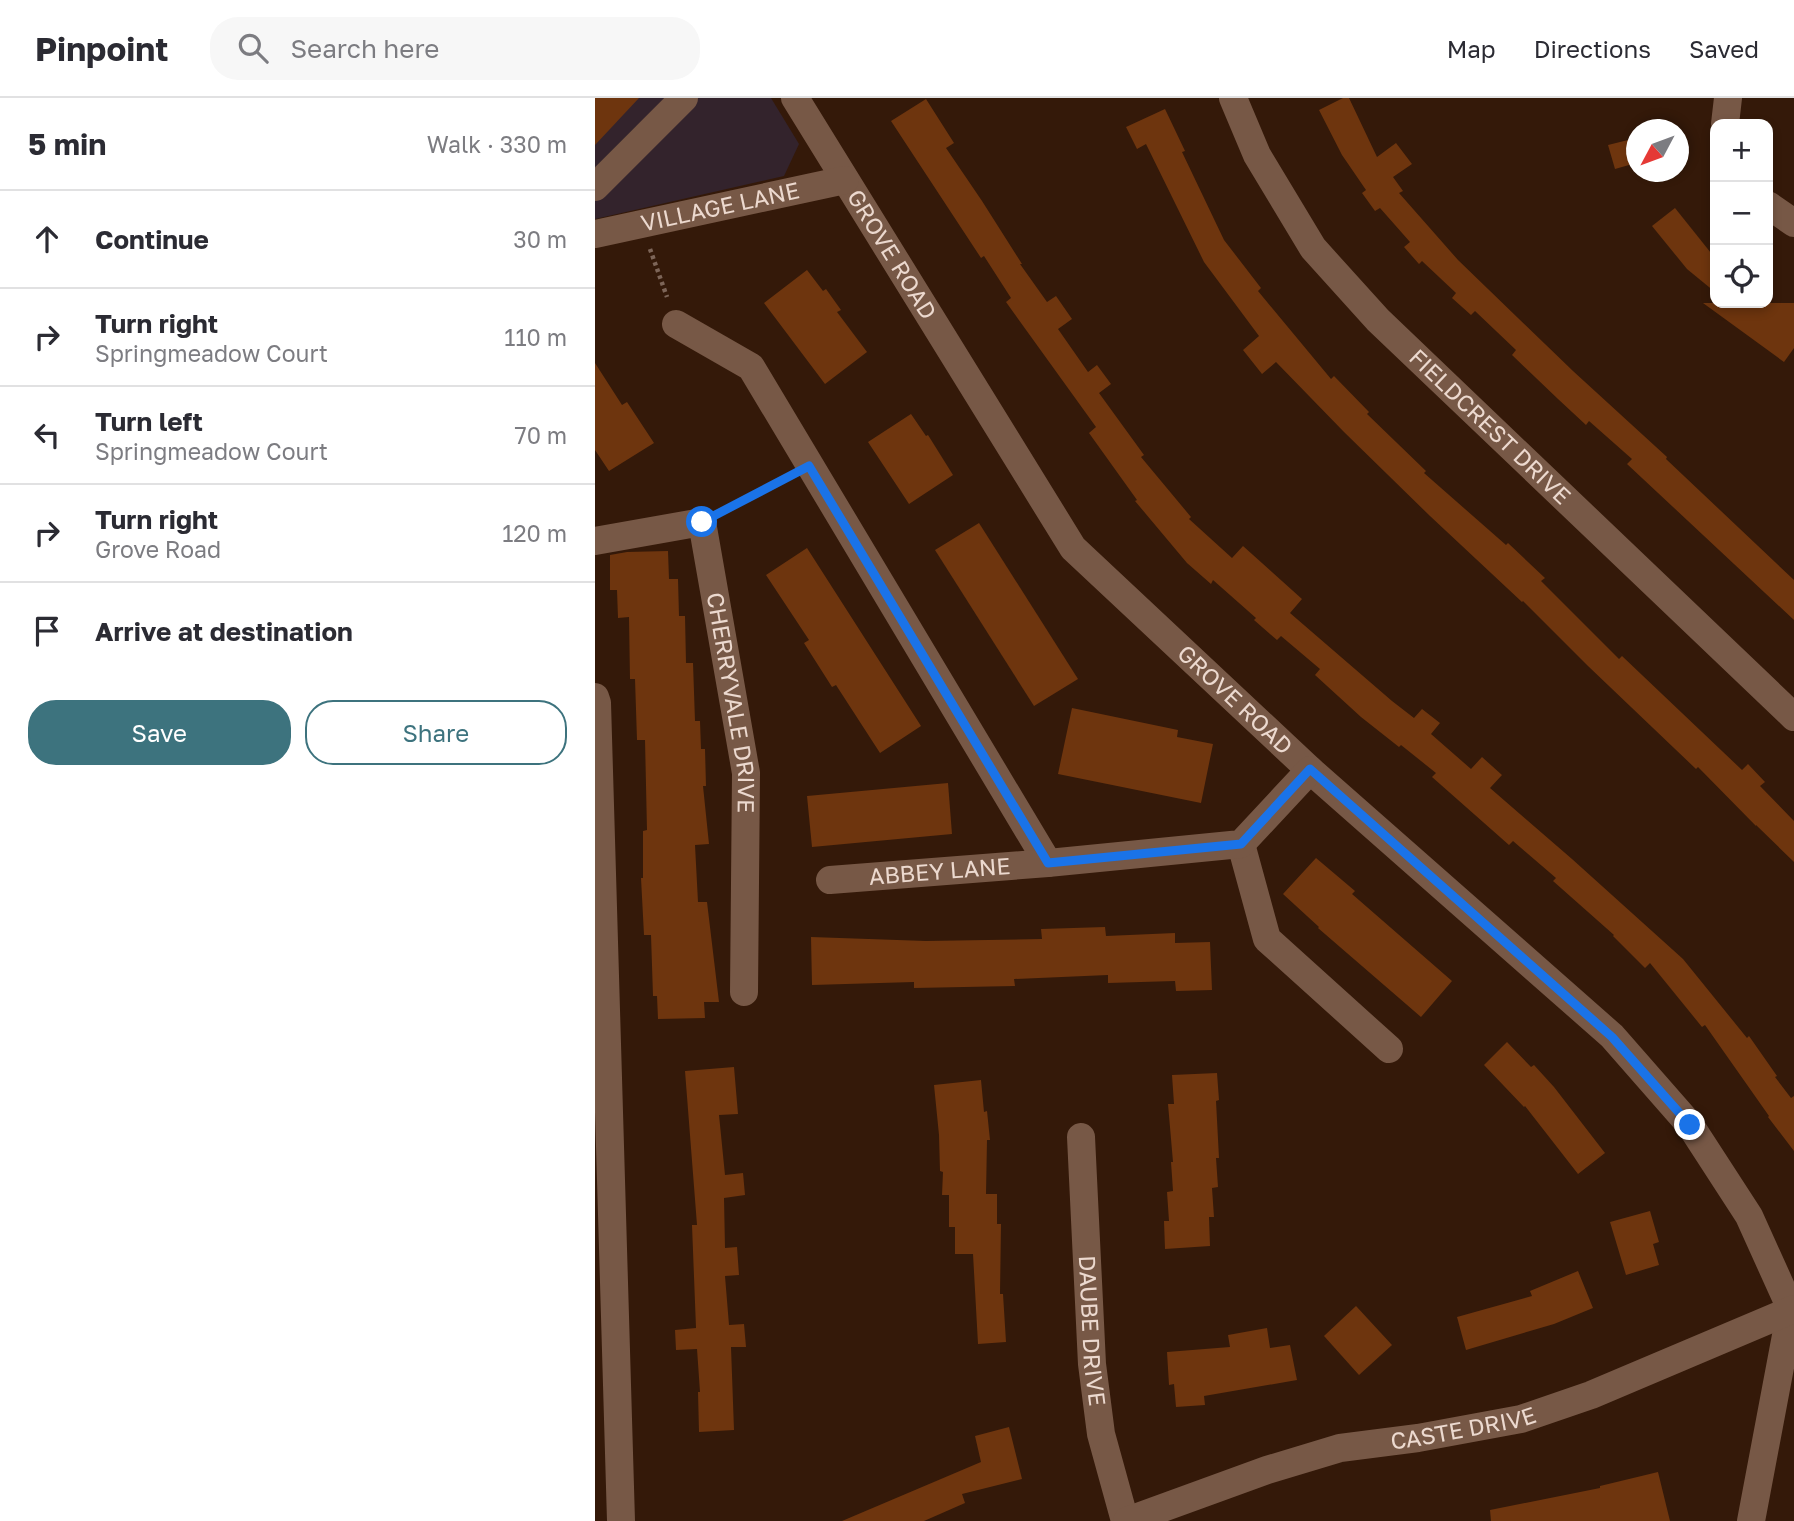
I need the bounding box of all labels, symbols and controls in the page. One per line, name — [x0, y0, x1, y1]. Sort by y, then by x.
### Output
search box — [210, 17, 700, 80]
text: Pinpoint — [35, 29, 168, 68]
icon: search — [234, 29, 272, 67]
text: Search here — [290, 33, 439, 64]
text: Map — [1447, 34, 1496, 63]
text: Directions — [1534, 34, 1651, 63]
text: Saved — [1689, 34, 1759, 63]
north arrow — [1626, 119, 1689, 182]
map controls — [1710, 119, 1773, 308]
button: + — [1710, 119, 1773, 182]
text: 5 min — [28, 126, 106, 162]
text: Walk · 330 m — [427, 130, 567, 158]
street label: VILLAGE LANE — [638, 175, 802, 237]
button: − — [1710, 182, 1773, 245]
street label: GROVE ROAD — [842, 184, 943, 324]
icon: ahead — [28, 220, 66, 258]
text: Continue — [95, 224, 209, 255]
text: 30 m — [513, 225, 567, 253]
button: locate — [1710, 245, 1773, 308]
text: Turn right — [95, 308, 218, 339]
icon: right — [28, 318, 66, 356]
text: 110 m — [504, 323, 567, 351]
text: Springmeadow Court — [95, 339, 328, 367]
street label: FIELDCREST DRIVE — [1404, 343, 1577, 509]
text: Turn left — [95, 406, 203, 437]
icon: left — [28, 416, 66, 454]
text: 70 m — [514, 421, 567, 449]
text: Springmeadow Court — [95, 437, 328, 465]
text: Turn right — [95, 504, 218, 535]
route start — [686, 506, 717, 537]
icon: right — [28, 514, 66, 552]
text: 120 m — [502, 519, 567, 547]
text: Grove Road — [95, 535, 221, 563]
street label: CHERRYVALE DRIVE — [702, 590, 761, 813]
icon: arrive — [28, 612, 66, 650]
text: Arrive at destination — [95, 616, 353, 647]
street label: GROVE ROAD — [1172, 638, 1299, 760]
button: Save — [28, 700, 291, 765]
button: Share — [305, 700, 567, 765]
street label: ABBEY LANE — [868, 851, 1011, 890]
route end — [1674, 1109, 1705, 1140]
street label: DAUBE DRIVE — [1074, 1255, 1112, 1407]
street label: CASTE DRIVE — [1389, 1400, 1539, 1454]

